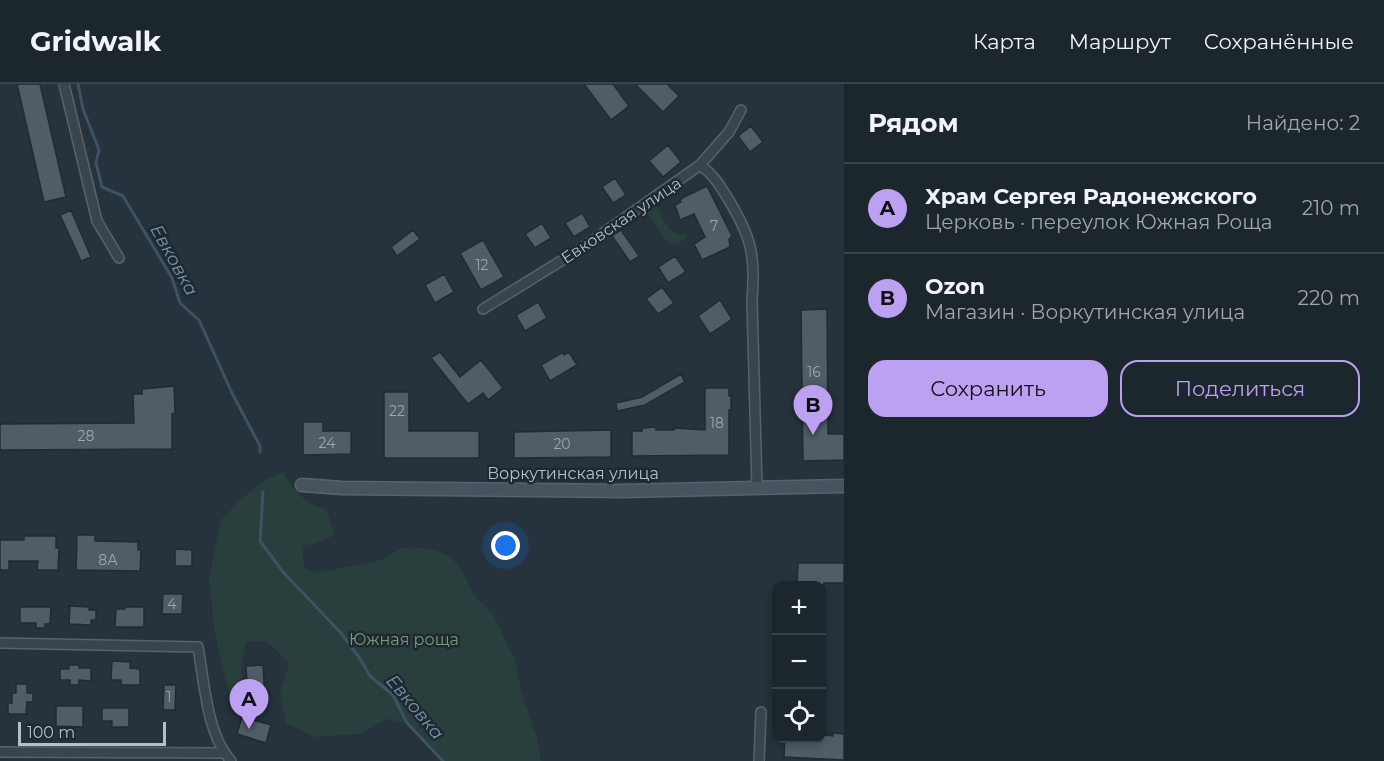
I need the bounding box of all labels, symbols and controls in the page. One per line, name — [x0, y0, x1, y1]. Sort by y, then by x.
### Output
text: Gridwalk — [30, 24, 161, 58]
text: Карта — [973, 29, 1036, 54]
text: Маршрут — [1069, 29, 1171, 54]
text: Сохранённые — [1204, 29, 1354, 54]
text: Рядом — [868, 107, 959, 139]
text: Найдено: 2 — [1246, 111, 1360, 135]
street label: Евковская улица — [558, 173, 685, 268]
text: Храм Сергея Радонежского — [925, 183, 1257, 210]
text: A — [880, 196, 895, 220]
text: 210 m — [1302, 196, 1360, 220]
text: Церковь · переулок Южная Роща — [925, 210, 1272, 234]
house number: 7 — [710, 217, 718, 235]
water label: Евковка — [145, 221, 203, 299]
house number: 12 — [475, 256, 489, 274]
text: Ozon — [925, 273, 985, 300]
text: B — [880, 286, 895, 310]
text: 220 m — [1298, 286, 1360, 310]
text: Магазин · Воркутинская улица — [925, 300, 1245, 324]
button: Сохранить — [868, 360, 1108, 417]
button: Поделиться — [1120, 360, 1360, 417]
house number: 16 — [807, 363, 821, 381]
pin: B — [794, 386, 832, 435]
house number: 22 — [389, 402, 405, 420]
house number: 18 — [710, 414, 724, 432]
house number: 28 — [78, 427, 95, 445]
house number: 24 — [319, 434, 336, 452]
house number: 20 — [553, 435, 571, 453]
street label: Воркутинская улица — [487, 464, 659, 483]
your location — [491, 531, 520, 560]
house number: 8А — [98, 551, 118, 569]
map controls — [772, 581, 826, 743]
button: + — [772, 581, 826, 635]
house number: 4 — [167, 595, 177, 613]
park label: Южная роща — [349, 630, 459, 649]
button: − — [772, 635, 826, 689]
water label: Евковка — [382, 670, 448, 744]
pin: A — [230, 680, 268, 729]
house number: 1 — [166, 688, 172, 706]
button: locate — [772, 689, 826, 743]
scale bar — [18, 719, 166, 746]
text: 100 m — [27, 723, 75, 742]

